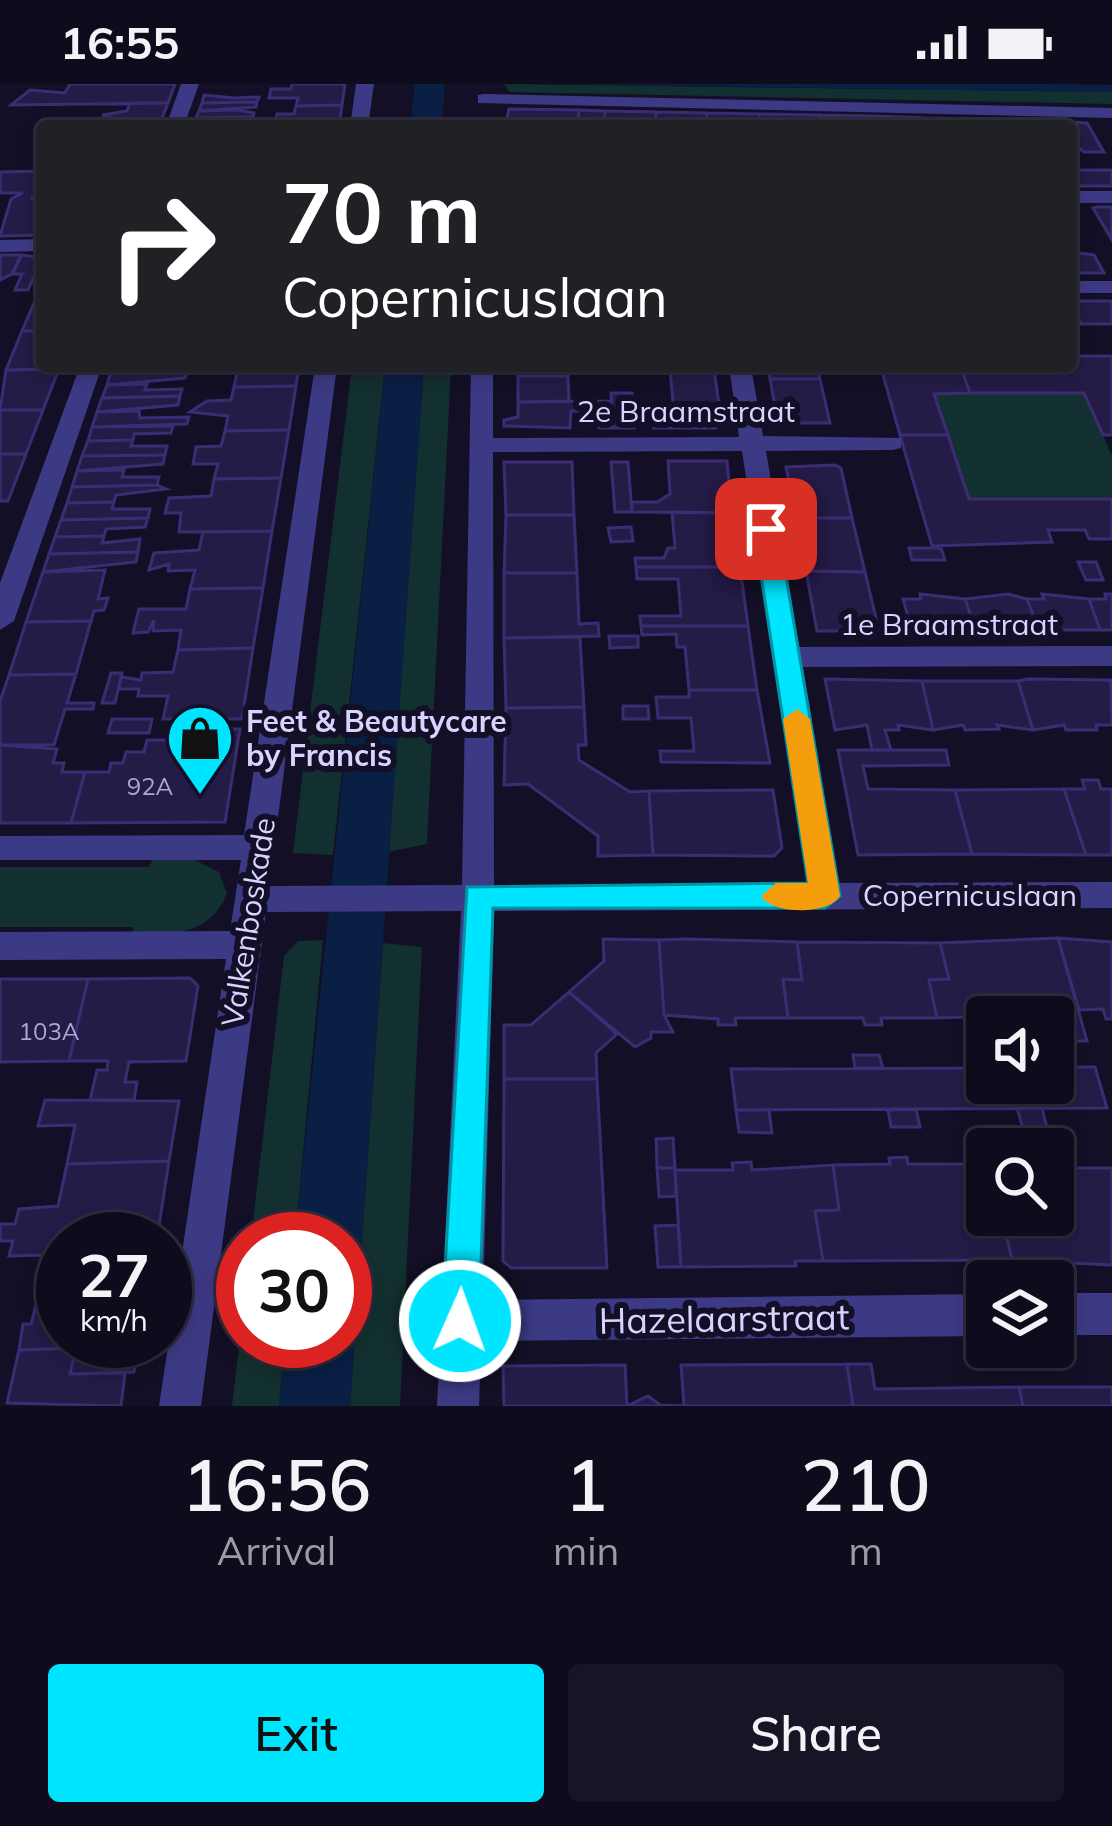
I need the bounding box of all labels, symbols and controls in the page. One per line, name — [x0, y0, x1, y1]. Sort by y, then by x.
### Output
text: 16:55 — [60, 14, 179, 70]
text: 70 m — [282, 159, 481, 264]
icon: right — [84, 168, 240, 324]
text: Copernicuslaan — [282, 263, 668, 331]
street label: 2e Braamstraat — [577, 392, 795, 430]
pin — [715, 478, 817, 580]
icon: arrive — [733, 496, 799, 562]
street label: 1e Braamstraat — [840, 605, 1058, 643]
place label: Feet & Beautycare by Francis — [246, 702, 507, 774]
shop icon: Feet & Beautycare by Francis — [165, 703, 235, 797]
house number: 92A — [127, 771, 174, 801]
street label: Valkenboskade — [213, 815, 283, 1029]
street label: Copernicuslaan — [863, 876, 1077, 914]
map controls — [966, 996, 1074, 1368]
button: sound — [966, 996, 1074, 1104]
house number: 103A — [19, 1016, 80, 1046]
button: search — [966, 1128, 1074, 1236]
speed limit sign: 30 — [216, 1212, 372, 1368]
text: 27 — [78, 1237, 150, 1312]
position arrow — [397, 1258, 523, 1384]
button: layers — [966, 1260, 1074, 1368]
street label: Hazelaarstraat — [598, 1293, 850, 1343]
text: km/h — [80, 1301, 148, 1339]
text: 16:56 — [182, 1439, 371, 1529]
text: 1 — [565, 1439, 608, 1529]
text: 210 — [801, 1439, 930, 1529]
text: Arrival — [217, 1526, 336, 1575]
text: min — [553, 1526, 619, 1575]
text: m — [849, 1526, 883, 1575]
button: Exit — [48, 1664, 544, 1802]
button: Share — [568, 1664, 1064, 1802]

